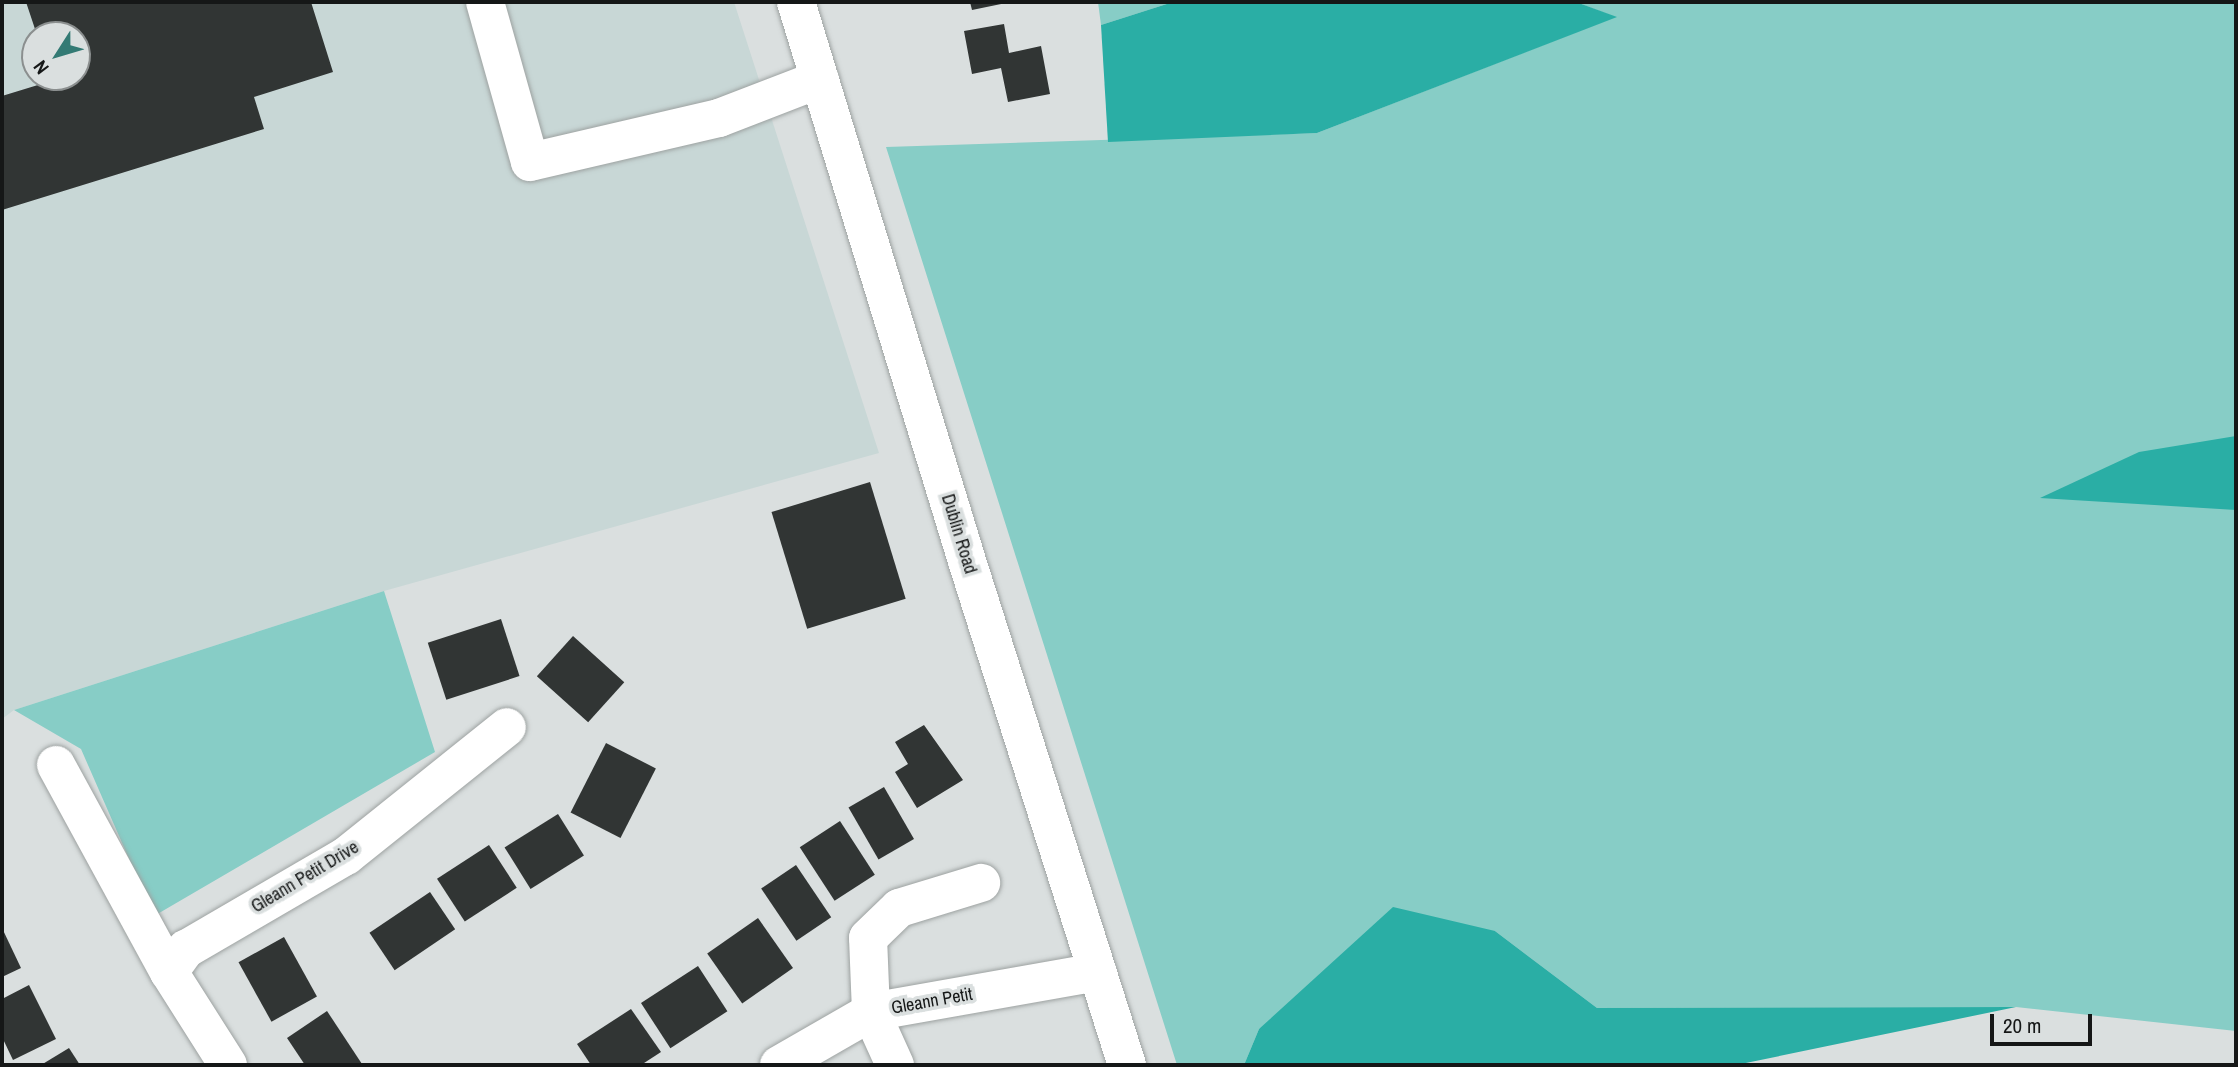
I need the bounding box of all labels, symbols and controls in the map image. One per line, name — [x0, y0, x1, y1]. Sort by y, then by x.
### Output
north arrow — [21, 21, 91, 91]
text: N — [27, 55, 55, 80]
street label: Dublin Road — [937, 492, 981, 576]
street label: Gleann Petit Drive — [247, 836, 363, 918]
street label: Gleann Petit — [890, 983, 974, 1019]
scale bar — [1993, 1000, 2094, 1044]
text: 20 m — [2003, 1011, 2041, 1040]

